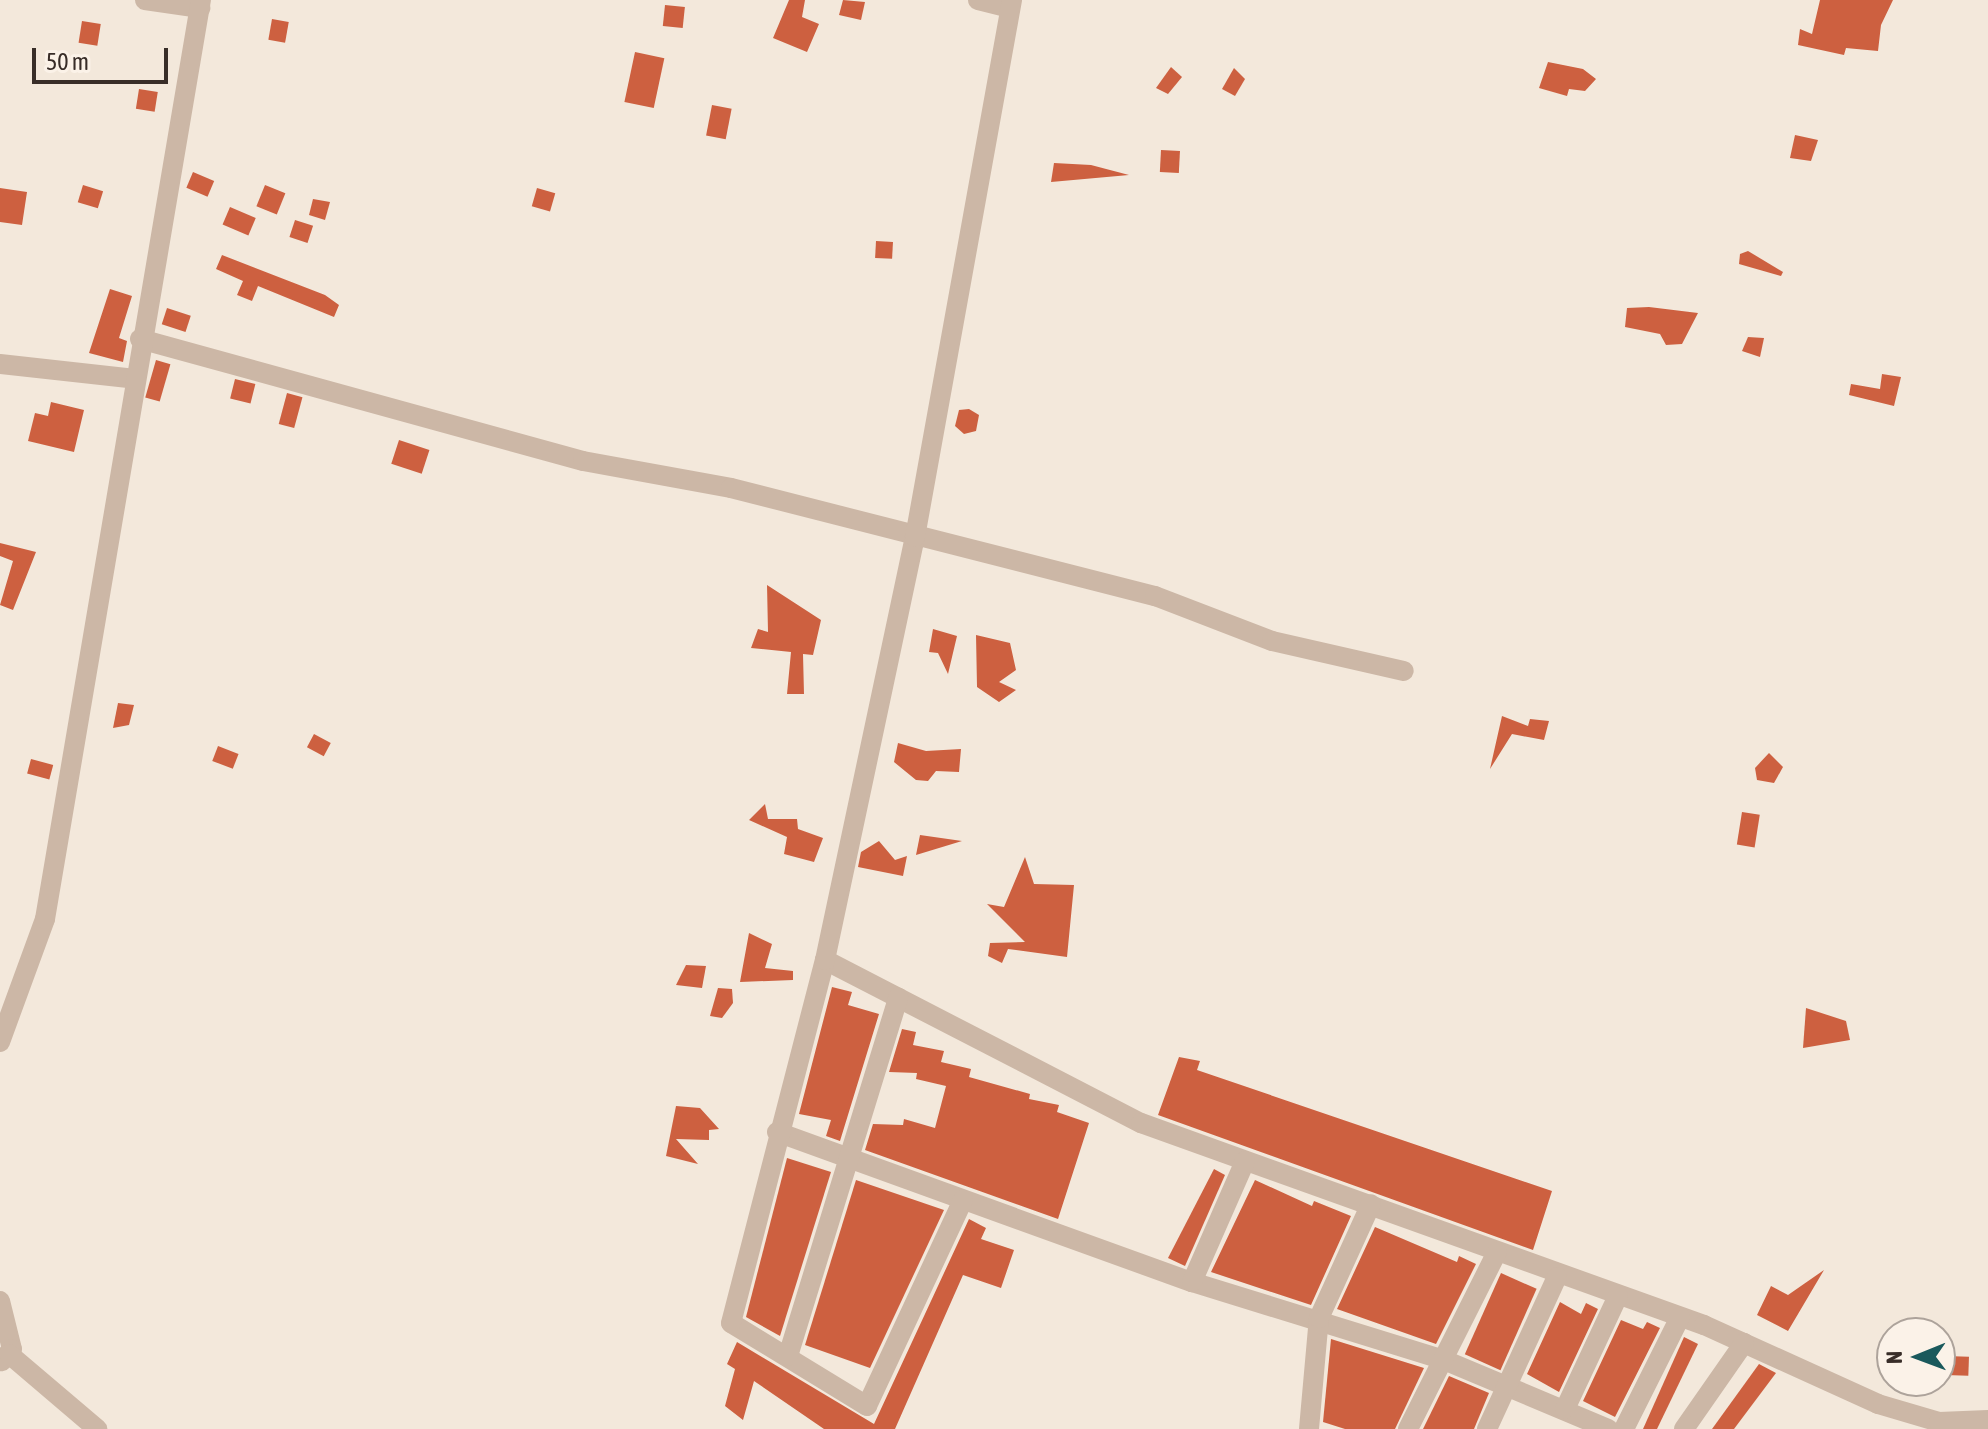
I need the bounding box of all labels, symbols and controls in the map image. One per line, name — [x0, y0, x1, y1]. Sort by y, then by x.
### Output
scale bar — [36, 32, 172, 82]
text: 50 m — [46, 48, 89, 75]
north arrow — [1876, 1317, 1956, 1397]
text: N — [1881, 1351, 1907, 1364]

